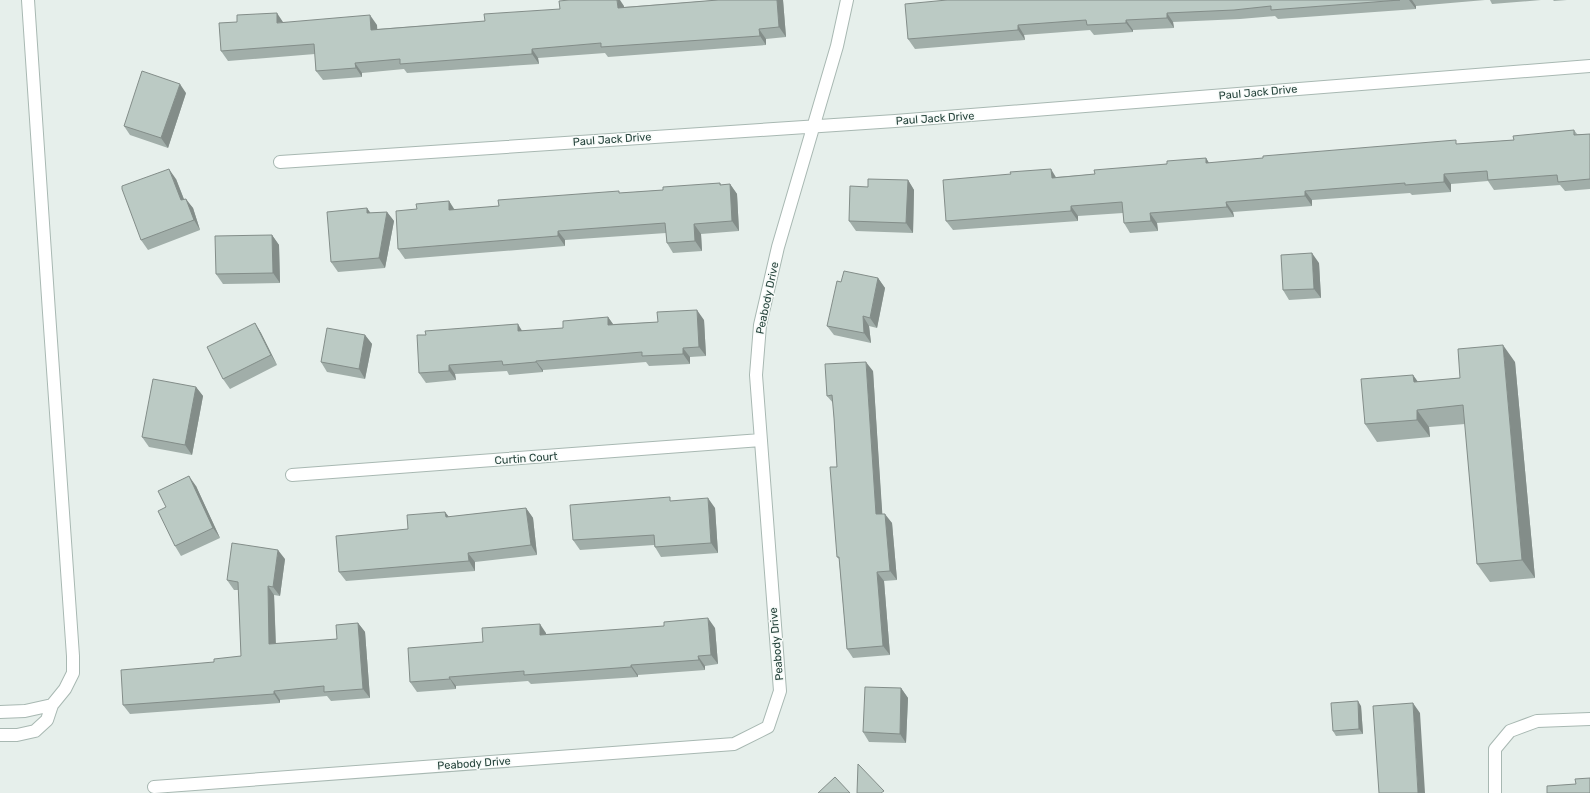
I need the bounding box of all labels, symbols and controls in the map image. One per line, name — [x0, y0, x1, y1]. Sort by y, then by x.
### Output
street label: Paul Jack Drive — [1218, 83, 1298, 102]
street label: Paul Jack Drive — [895, 109, 975, 128]
street label: Paul Jack Drive — [572, 130, 652, 149]
street label: Peabody Drive — [753, 261, 781, 335]
street label: Curtin Court — [494, 450, 559, 467]
street label: Peabody Drive — [767, 607, 786, 681]
street label: Peabody Drive — [437, 754, 511, 773]

